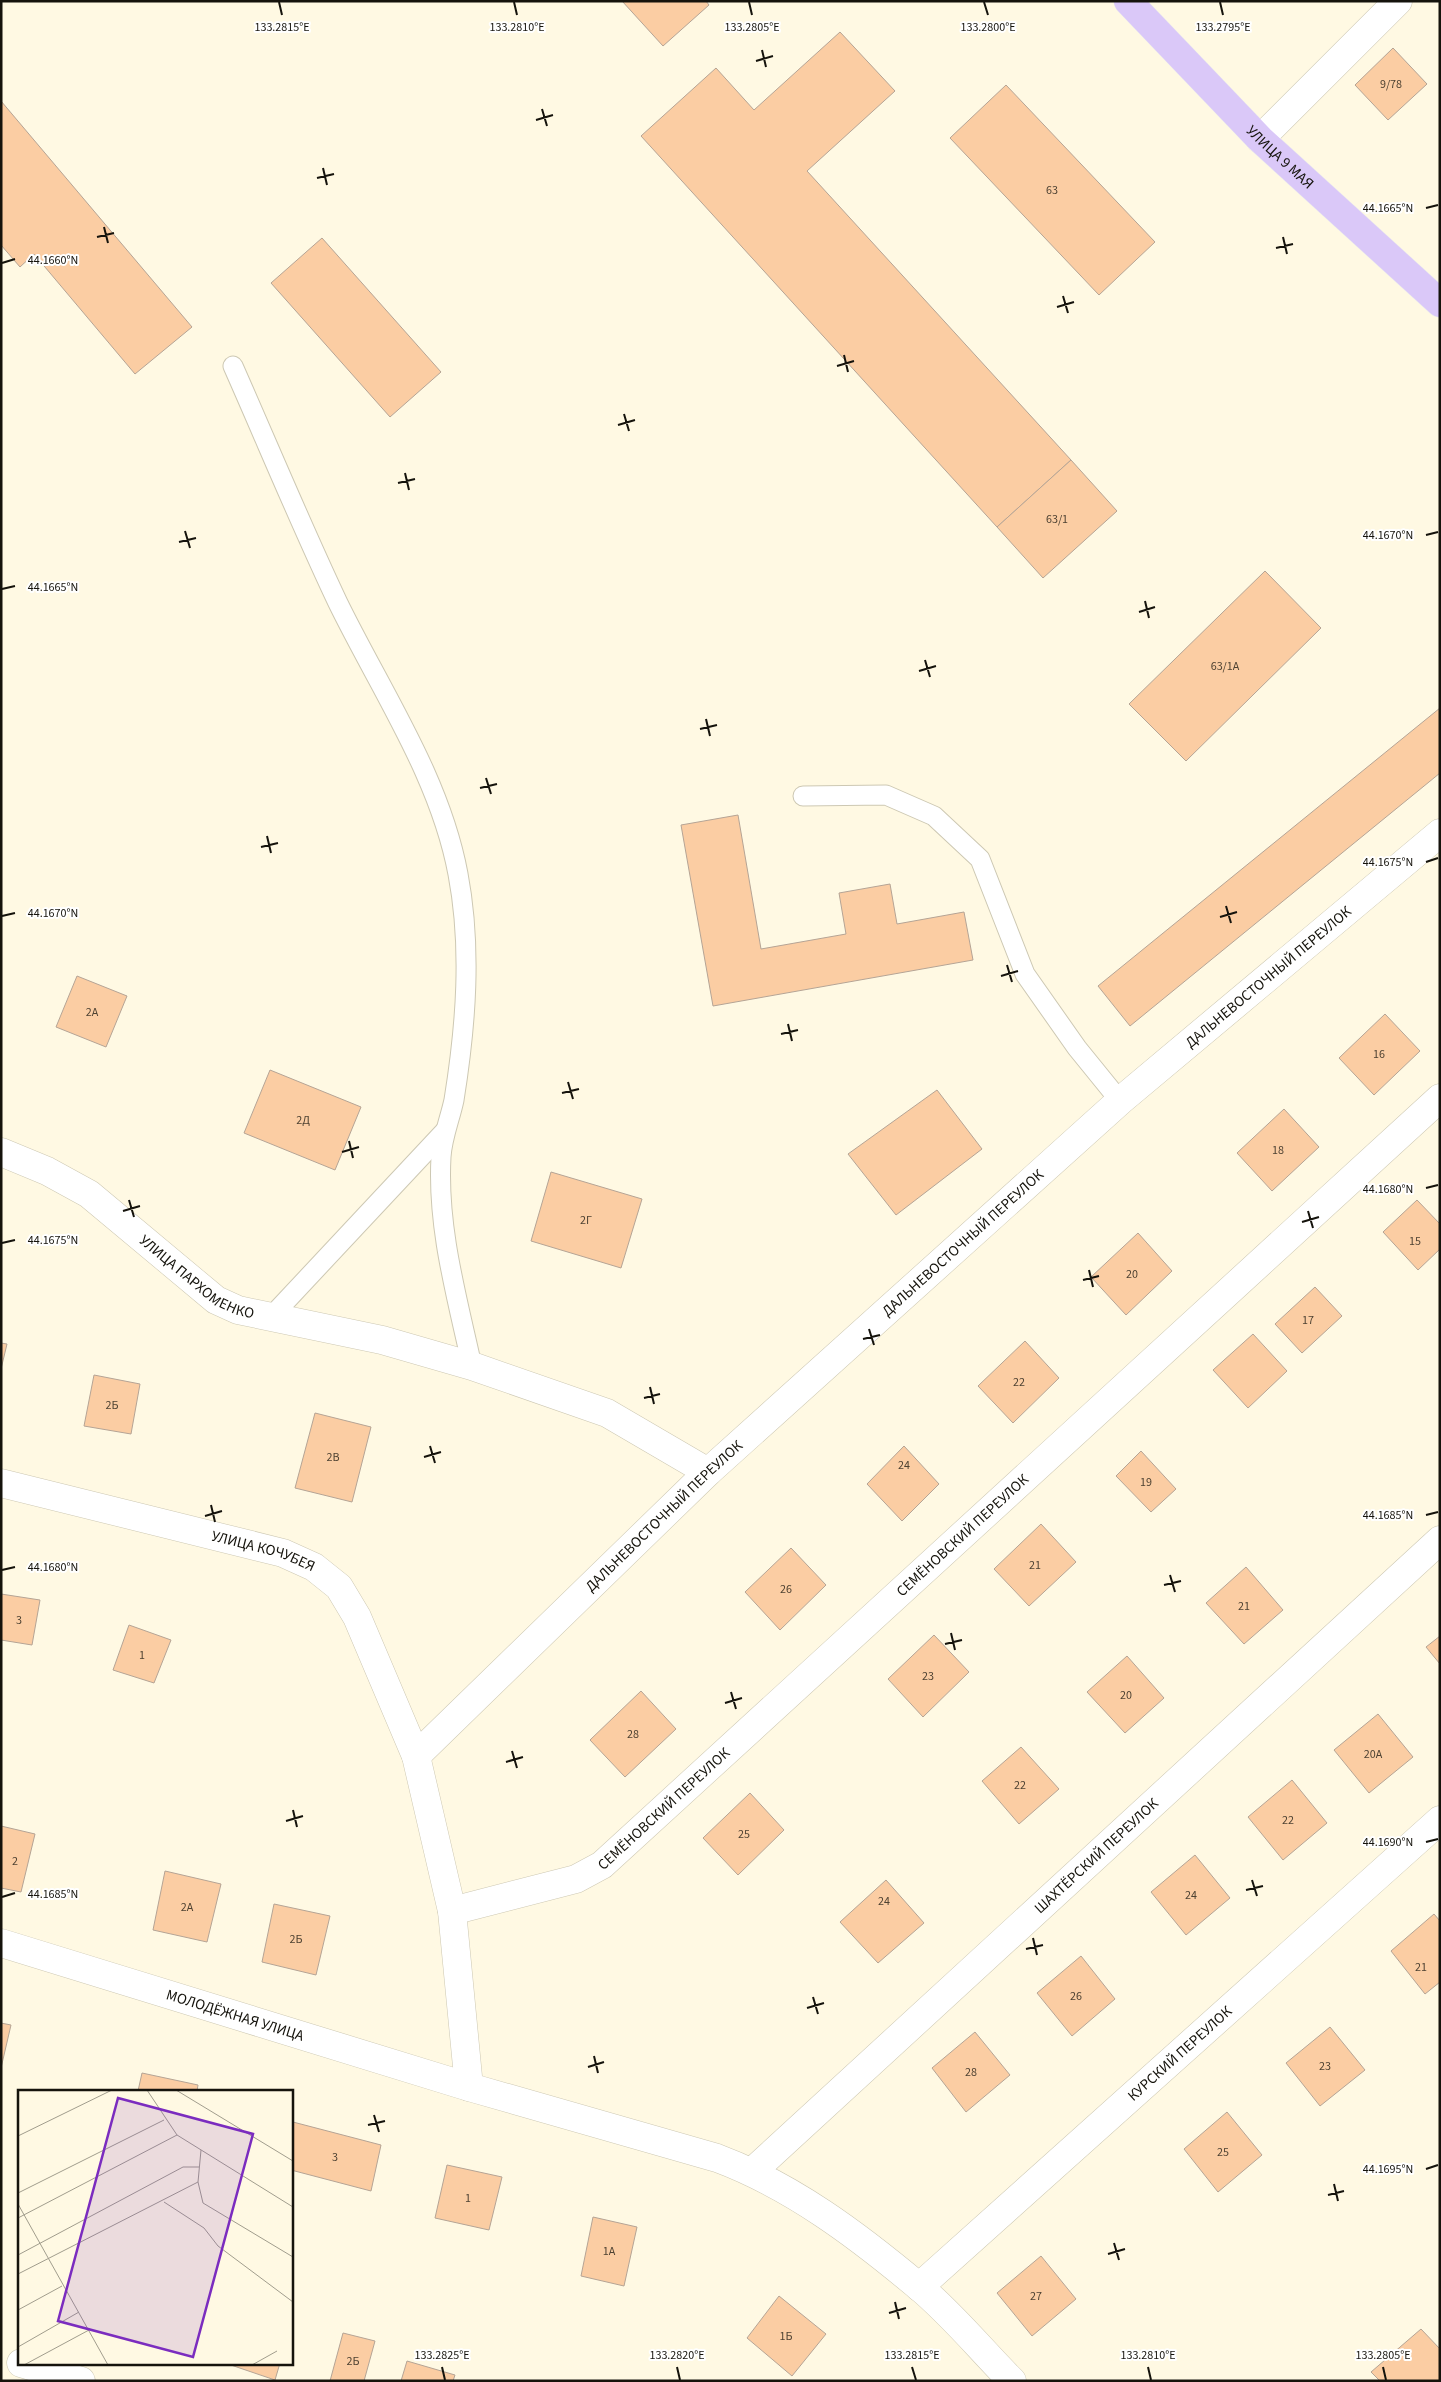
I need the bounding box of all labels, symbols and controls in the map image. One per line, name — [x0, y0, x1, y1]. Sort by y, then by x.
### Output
text: 133.2815°E — [254, 19, 310, 36]
text: 133.2810°E — [489, 19, 545, 36]
text: 133.2805°E — [724, 19, 780, 36]
text: 133.2800°E — [960, 19, 1016, 36]
text: 133.2795°E — [1195, 19, 1251, 36]
house number: 9/78 — [1380, 76, 1402, 93]
street label: УЛИЦА 9 МАЯ — [1242, 120, 1319, 194]
house number: 63 — [1046, 182, 1058, 199]
text: 44.1665°N — [1363, 200, 1413, 217]
text: 44.1660°N — [28, 252, 78, 269]
house number: 63/1 — [1046, 511, 1068, 528]
text: 44.1670°N — [1363, 527, 1413, 544]
text: 44.1665°N — [28, 579, 78, 596]
house number: 63/1А — [1211, 658, 1240, 675]
text: 44.1675°N — [1363, 854, 1413, 871]
street label: ДАЛЬНЕВОСТОЧНЫЙ ПЕРЕУЛОК — [1181, 901, 1356, 1053]
text: 44.1670°N — [28, 905, 78, 922]
house number: 2А — [86, 1004, 99, 1021]
house number: 16 — [1373, 1046, 1385, 1063]
house number: 2Д — [296, 1112, 310, 1129]
house number: 18 — [1272, 1142, 1284, 1159]
street label: ДАЛЬНЕВОСТОЧНЫЙ ПЕРЕУЛОК — [877, 1164, 1048, 1321]
text: 44.1680°N — [1363, 1181, 1413, 1198]
house number: 2Г — [580, 1212, 592, 1229]
street label: УЛИЦА ПАРХОМЕНКО — [135, 1230, 256, 1324]
text: 44.1675°N — [28, 1232, 78, 1249]
house number: 15 — [1409, 1233, 1421, 1250]
house number: 20 — [1126, 1266, 1138, 1283]
house number: 17 — [1302, 1312, 1314, 1329]
house number: 22 — [1013, 1374, 1025, 1391]
house number: 2Б — [106, 1397, 118, 1414]
street label: ДАЛЬНЕВОСТОЧНЫЙ ПЕРЕУЛОК — [580, 1435, 747, 1597]
house number: 2В — [326, 1449, 340, 1466]
house number: 24 — [898, 1457, 910, 1474]
street label: СЕМЁНОВСКИЙ ПЕРЕУЛОК — [891, 1469, 1033, 1601]
house number: 19 — [1140, 1474, 1152, 1491]
text: 44.1685°N — [1363, 1507, 1413, 1524]
street label: УЛИЦА КОЧУБЕЯ — [209, 1525, 318, 1577]
house number: 21 — [1029, 1557, 1041, 1574]
text: 44.1680°N — [28, 1559, 78, 1576]
house number: 26 — [780, 1581, 792, 1598]
house number: 21 — [1238, 1598, 1250, 1615]
house number: 3 — [16, 1612, 22, 1629]
house number: 1 — [139, 1647, 145, 1664]
house number: 23 — [922, 1668, 934, 1685]
house number: 20 — [1120, 1687, 1132, 1704]
house number: 28 — [627, 1726, 639, 1743]
street label: СЕМЁНОВСКИЙ ПЕРЕУЛОК — [593, 1742, 735, 1875]
house number: 20А — [1364, 1746, 1383, 1763]
house number: 22 — [1014, 1777, 1026, 1794]
street label: ШАХТЁРСКИЙ ПЕРЕУЛОК — [1029, 1793, 1163, 1918]
house number: 22 — [1282, 1812, 1294, 1829]
house number: 25 — [738, 1826, 750, 1843]
text: 44.1690°N — [1363, 1834, 1413, 1851]
house number: 2 — [12, 1853, 18, 1870]
text: 44.1685°N — [28, 1886, 78, 1903]
house number: 24 — [1185, 1887, 1197, 1904]
house number: 24 — [878, 1893, 890, 1910]
house number: 2А — [181, 1899, 194, 1916]
house number: 2Б — [290, 1931, 302, 1948]
house number: 21 — [1415, 1959, 1427, 1976]
street label: МОЛОДЁЖНАЯ УЛИЦА — [164, 1984, 307, 2046]
house number: 26 — [1070, 1988, 1082, 2005]
street label: КУРСКИЙ ПЕРЕУЛОК — [1123, 2001, 1237, 2106]
house number: 23 — [1319, 2058, 1331, 2075]
house number: 28 — [965, 2064, 977, 2081]
inset map — [18, 2090, 292, 2364]
house number: 25 — [1217, 2144, 1229, 2161]
house number: 3 — [332, 2149, 338, 2166]
text: 44.1695°N — [1363, 2161, 1413, 2178]
house number: 1 — [465, 2190, 471, 2207]
house number: 1А — [603, 2243, 616, 2260]
house number: 27 — [1030, 2288, 1042, 2305]
house number: 1Б — [780, 2328, 792, 2345]
text: 133.2825°E — [414, 2347, 470, 2364]
text: 133.2820°E — [649, 2347, 705, 2364]
text: 133.2815°E — [884, 2347, 940, 2364]
text: 133.2810°E — [1120, 2347, 1176, 2364]
text: 133.2805°E — [1355, 2347, 1411, 2364]
house number: 2Б — [347, 2353, 359, 2370]

